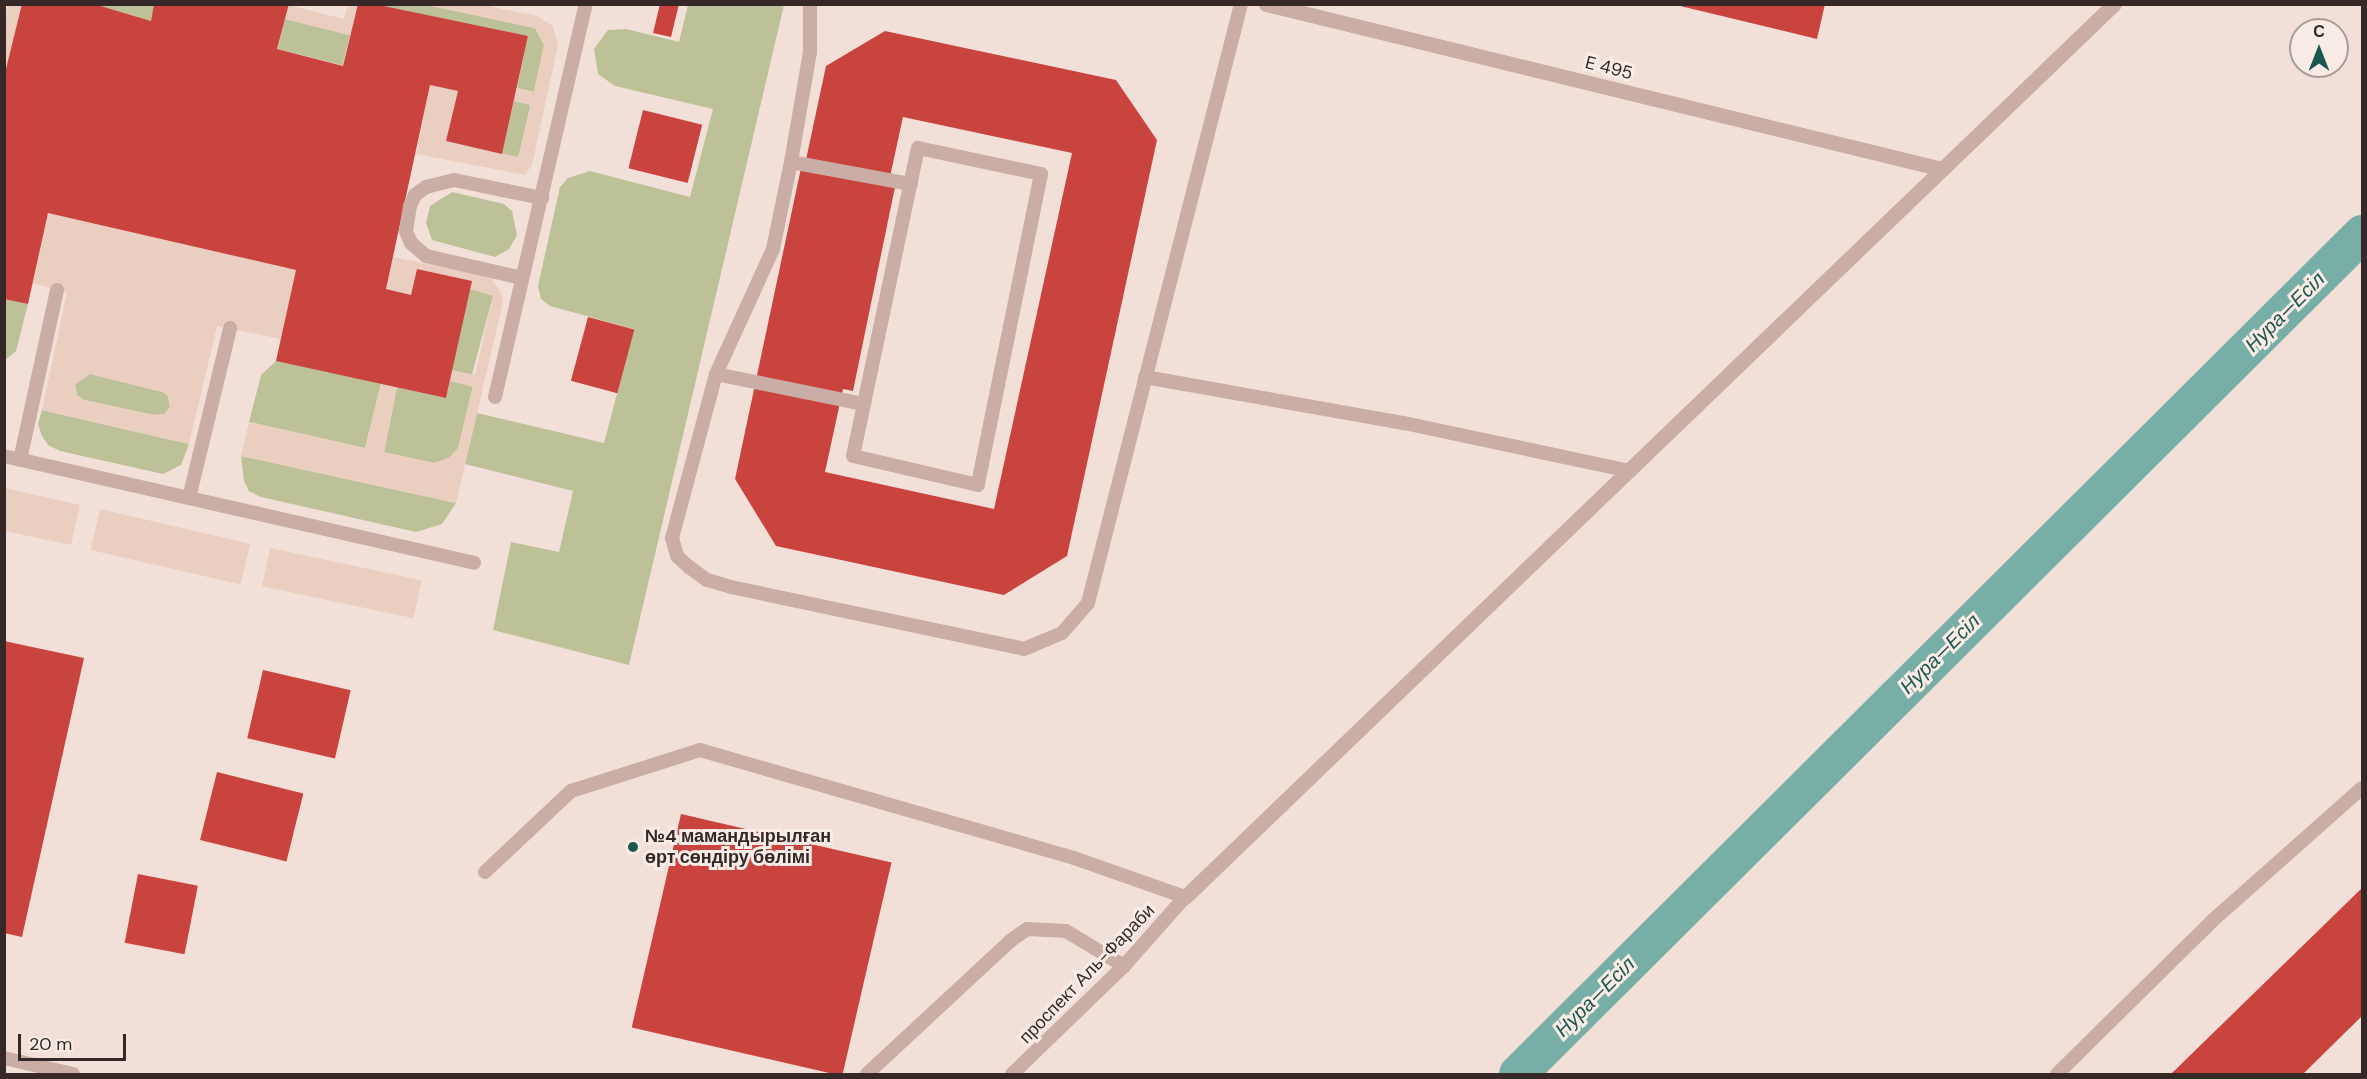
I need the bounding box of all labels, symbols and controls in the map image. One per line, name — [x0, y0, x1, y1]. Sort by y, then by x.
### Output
north arrow — [2289, 18, 2349, 78]
text: С — [2313, 21, 2325, 42]
street label: E 495 — [1583, 52, 1635, 84]
water label: Нура—Есіл — [2240, 267, 2330, 357]
water label: Нура—Есіл — [1895, 609, 1985, 699]
place label: №4 мамандырылған өрт сөндіру бөлімі — [645, 826, 831, 868]
marker: №4 мамандырылған өрт сөндіру бөлімі — [626, 840, 640, 854]
street label: проспект Аль-Фараби — [1015, 900, 1159, 1048]
water label: Нура—Есіл — [1550, 952, 1640, 1042]
scale bar — [21, 1022, 129, 1060]
text: 20 m — [29, 1032, 72, 1056]

